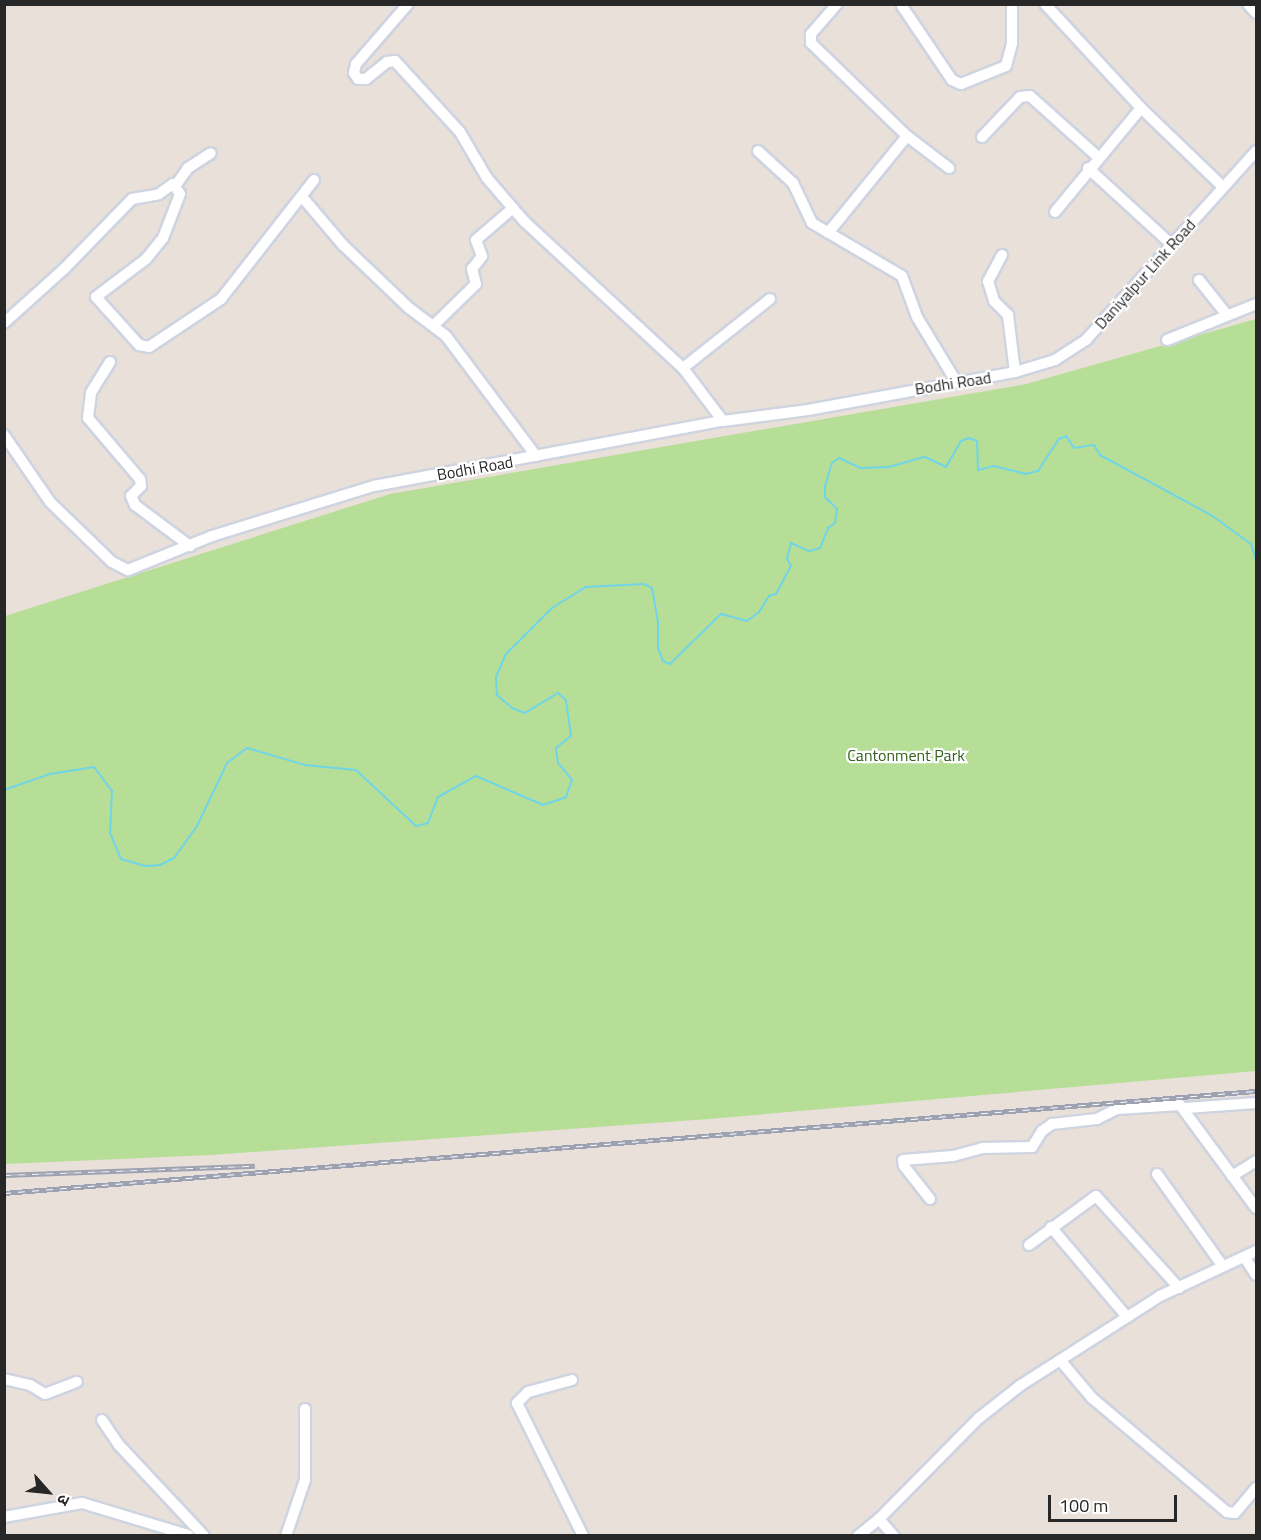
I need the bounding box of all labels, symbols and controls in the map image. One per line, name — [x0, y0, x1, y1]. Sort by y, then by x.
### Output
street label: Daniyalpur Link Road — [1091, 215, 1199, 333]
street label: Bodhi Road — [913, 367, 993, 399]
street label: Bodhi Road — [435, 452, 515, 484]
park label: Cantonment Park — [847, 745, 965, 765]
north arrow — [18, 1462, 78, 1522]
scale bar — [1051, 1483, 1180, 1521]
text: उ — [51, 1491, 77, 1510]
text: 100 m — [1059, 1492, 1108, 1519]

